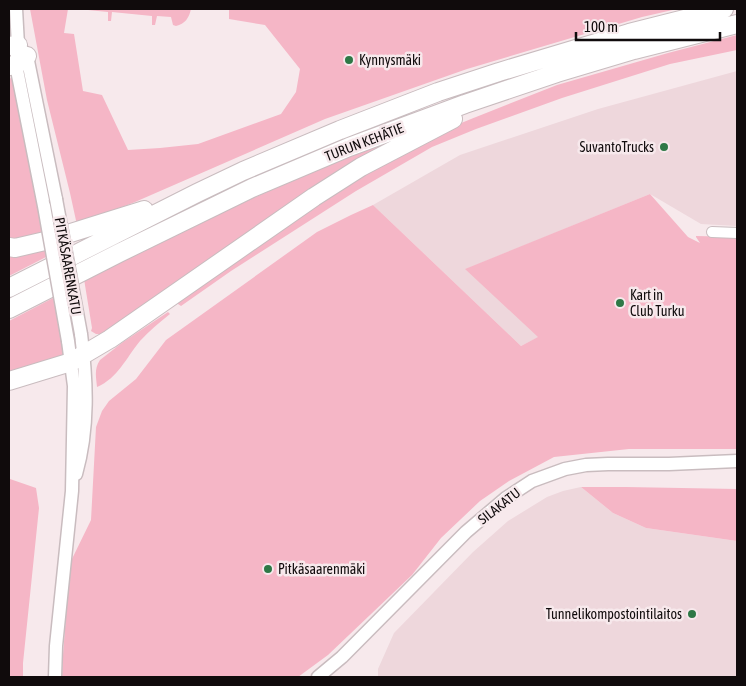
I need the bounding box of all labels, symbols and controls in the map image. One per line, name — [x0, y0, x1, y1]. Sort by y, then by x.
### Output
scale bar — [576, 10, 720, 42]
text: 100 m — [584, 18, 618, 35]
place label: Kynnysmäki — [359, 52, 421, 68]
marker: Kynnysmäki — [343, 54, 355, 66]
street label: TURUN KEHÄTIE — [322, 120, 406, 164]
place label: SuvantoTrucks — [579, 139, 654, 155]
marker: SuvantoTrucks — [658, 141, 670, 153]
street label: PITKÄSAARENKATU — [52, 216, 84, 316]
place label: Kart in Club Turku — [630, 287, 685, 319]
marker: Kart in Club Turku — [614, 297, 626, 309]
street label: SILAKATU — [475, 485, 523, 527]
place label: Pitkäsaarenmäki — [278, 561, 365, 577]
marker: Pitkäsaarenmäki — [262, 563, 274, 575]
place label: Tunnelikompostointilaitos — [546, 606, 682, 622]
marker: Tunnelikompostointilaitos — [686, 608, 698, 620]

